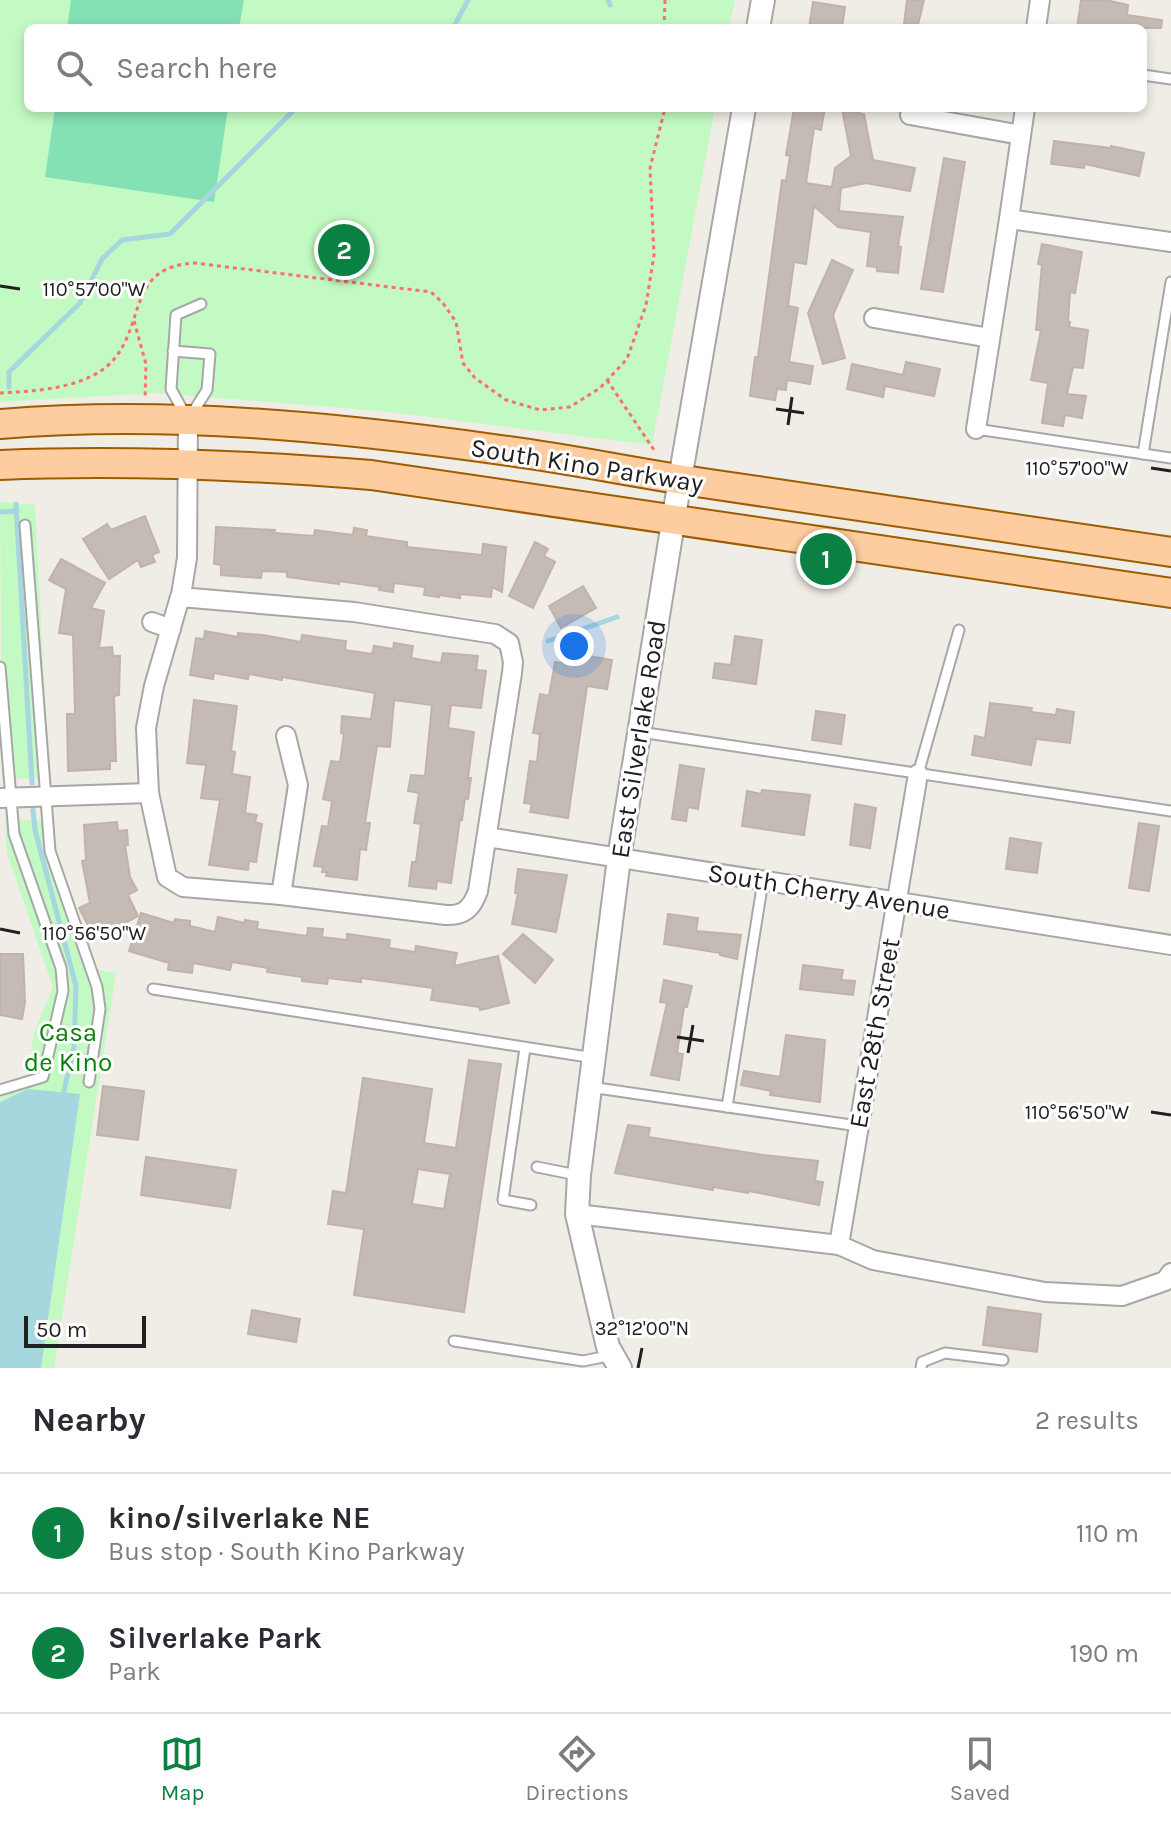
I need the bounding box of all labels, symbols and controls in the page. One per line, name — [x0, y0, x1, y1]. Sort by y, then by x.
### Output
search box — [24, 24, 1147, 112]
icon: search — [52, 46, 96, 90]
text: Search here — [116, 50, 277, 86]
pin: 2 — [318, 220, 370, 280]
text: 110°57'00"W — [43, 278, 146, 301]
street label: South Kino Parkway — [468, 432, 705, 499]
text: 110°57'00"W — [1026, 457, 1129, 480]
pin: 1 — [800, 529, 852, 589]
street label: East Silverlake Road — [604, 618, 673, 860]
your location — [554, 626, 594, 666]
street label: South Cherry Avenue — [706, 857, 952, 926]
text: 110°56'50"W — [42, 922, 146, 945]
street label: East 28th Street — [843, 935, 907, 1131]
park label: Casa de Kino — [24, 1017, 112, 1078]
text: 110°56'50"W — [1025, 1101, 1129, 1124]
scale bar — [24, 1312, 146, 1348]
text: 50 m — [36, 1317, 87, 1343]
text: 32°12'00"N — [595, 1317, 689, 1340]
text: Nearby — [32, 1400, 146, 1440]
text: 2 results — [1035, 1405, 1139, 1436]
text: kino/silverlake NE — [108, 1500, 370, 1536]
text: 1 — [53, 1518, 63, 1549]
text: 110 m — [1076, 1518, 1139, 1549]
text: Bus stop · South Kino Parkway — [108, 1536, 465, 1567]
text: Silverlake Park — [108, 1620, 322, 1656]
text: 2 — [50, 1638, 66, 1669]
text: 190 m — [1069, 1638, 1139, 1669]
text: Park — [108, 1656, 161, 1687]
tab: Map — [160, 1732, 204, 1806]
tab: Directions — [525, 1732, 629, 1806]
tab: Saved — [950, 1732, 1011, 1806]

